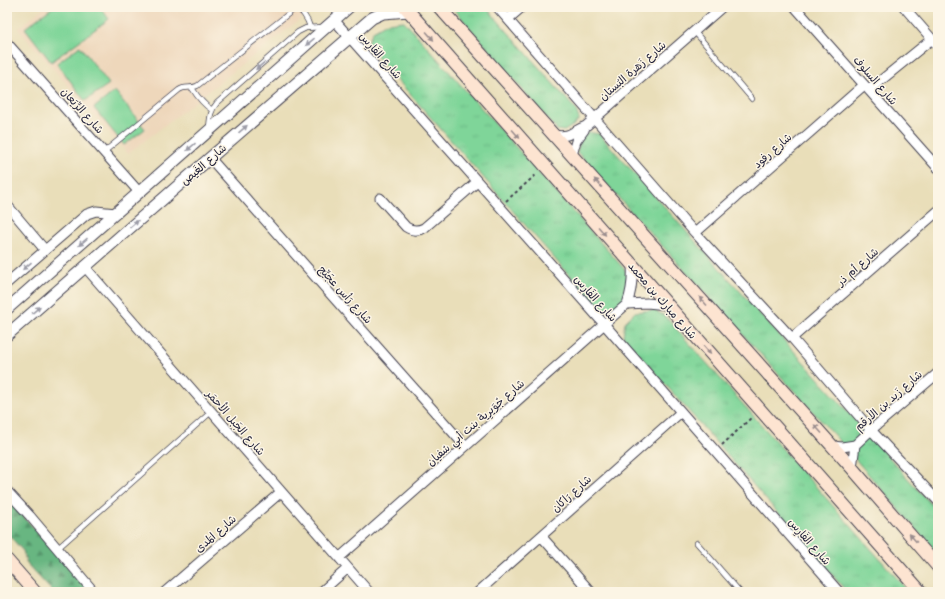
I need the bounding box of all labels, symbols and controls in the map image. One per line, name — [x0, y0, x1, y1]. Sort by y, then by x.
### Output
street label: شارع الفَارِس — [355, 28, 406, 83]
one-way arrow — [426, 31, 435, 42]
street label: شارع زَهرة البُستان — [595, 37, 670, 105]
one-way arrow — [305, 38, 315, 47]
street label: شارع السلوف — [849, 52, 901, 109]
one-way arrow — [254, 61, 265, 70]
street label: شارع الرِّيَعان — [57, 84, 108, 138]
one-way arrow — [237, 125, 248, 134]
one-way arrow — [512, 129, 521, 139]
street label: شارع رفود — [750, 129, 796, 172]
street label: شارع الغَيص — [177, 140, 230, 190]
one-way arrow — [186, 142, 197, 151]
one-way arrow — [593, 178, 602, 189]
one-way arrow — [129, 220, 140, 229]
one-way arrow — [598, 226, 607, 237]
one-way arrow — [78, 237, 88, 246]
street label: شارع أم ذر — [832, 244, 883, 291]
street label: شارع مبارك بن محمد — [624, 258, 701, 343]
one-way arrow — [22, 261, 32, 270]
street label: شارع رَأس عجَيِّج — [314, 262, 376, 328]
street label: شارع الفَارِس — [570, 272, 621, 326]
one-way arrow — [698, 296, 708, 306]
one-way arrow — [31, 305, 42, 314]
one-way arrow — [702, 345, 711, 355]
street label: شارع زَيد بن الأرقم — [851, 366, 926, 435]
street label: شارع جُوَيرِية بنت أبي سُفيان — [423, 375, 530, 472]
street label: شارع الجَبل الأحمَر — [201, 385, 269, 459]
one-way arrow — [813, 424, 823, 434]
street label: شارع رَاكان — [548, 471, 595, 516]
street label: شارع المَدى — [191, 511, 240, 557]
street label: شارع الفَارِس — [784, 514, 835, 569]
one-way arrow — [908, 532, 917, 543]

